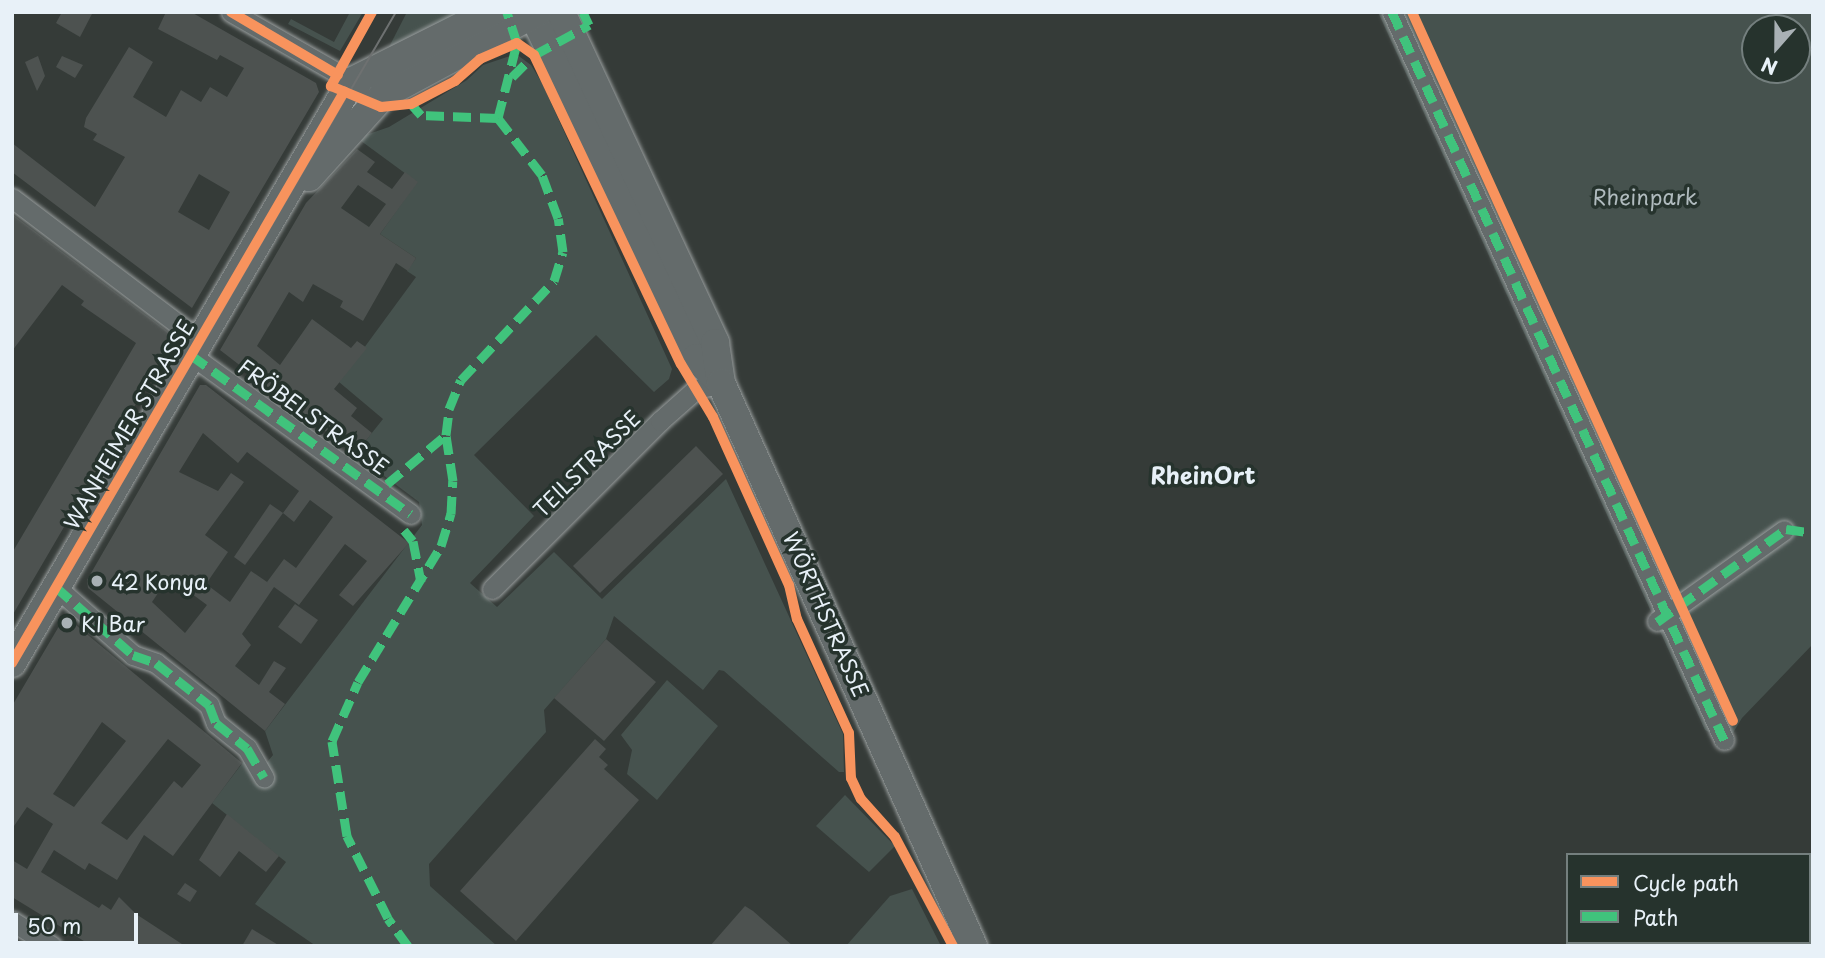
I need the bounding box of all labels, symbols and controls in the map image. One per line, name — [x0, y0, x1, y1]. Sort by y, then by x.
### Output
north arrow — [1741, 14, 1811, 84]
text: N — [1757, 51, 1781, 83]
park label: Rheinpark — [1592, 183, 1698, 209]
street label: WANHEIMER STRASSE — [57, 313, 199, 535]
street label: FRÖBELSTRASSE — [234, 353, 394, 479]
street label: TEILSTRASSE — [527, 404, 645, 522]
district label: RheinOrt — [1151, 461, 1255, 489]
street label: WÖRTHSTRASSE — [779, 527, 875, 701]
place label: 42 Konya — [111, 568, 209, 594]
marker: 42 Konya — [89, 573, 105, 589]
place label: KI Bar — [81, 610, 145, 636]
marker: KI Bar — [59, 615, 75, 631]
legend — [1566, 853, 1811, 944]
text: Cycle path — [1633, 866, 1739, 898]
scale bar — [18, 898, 142, 942]
text: Path — [1633, 901, 1678, 933]
text: 50 m — [27, 909, 81, 941]

